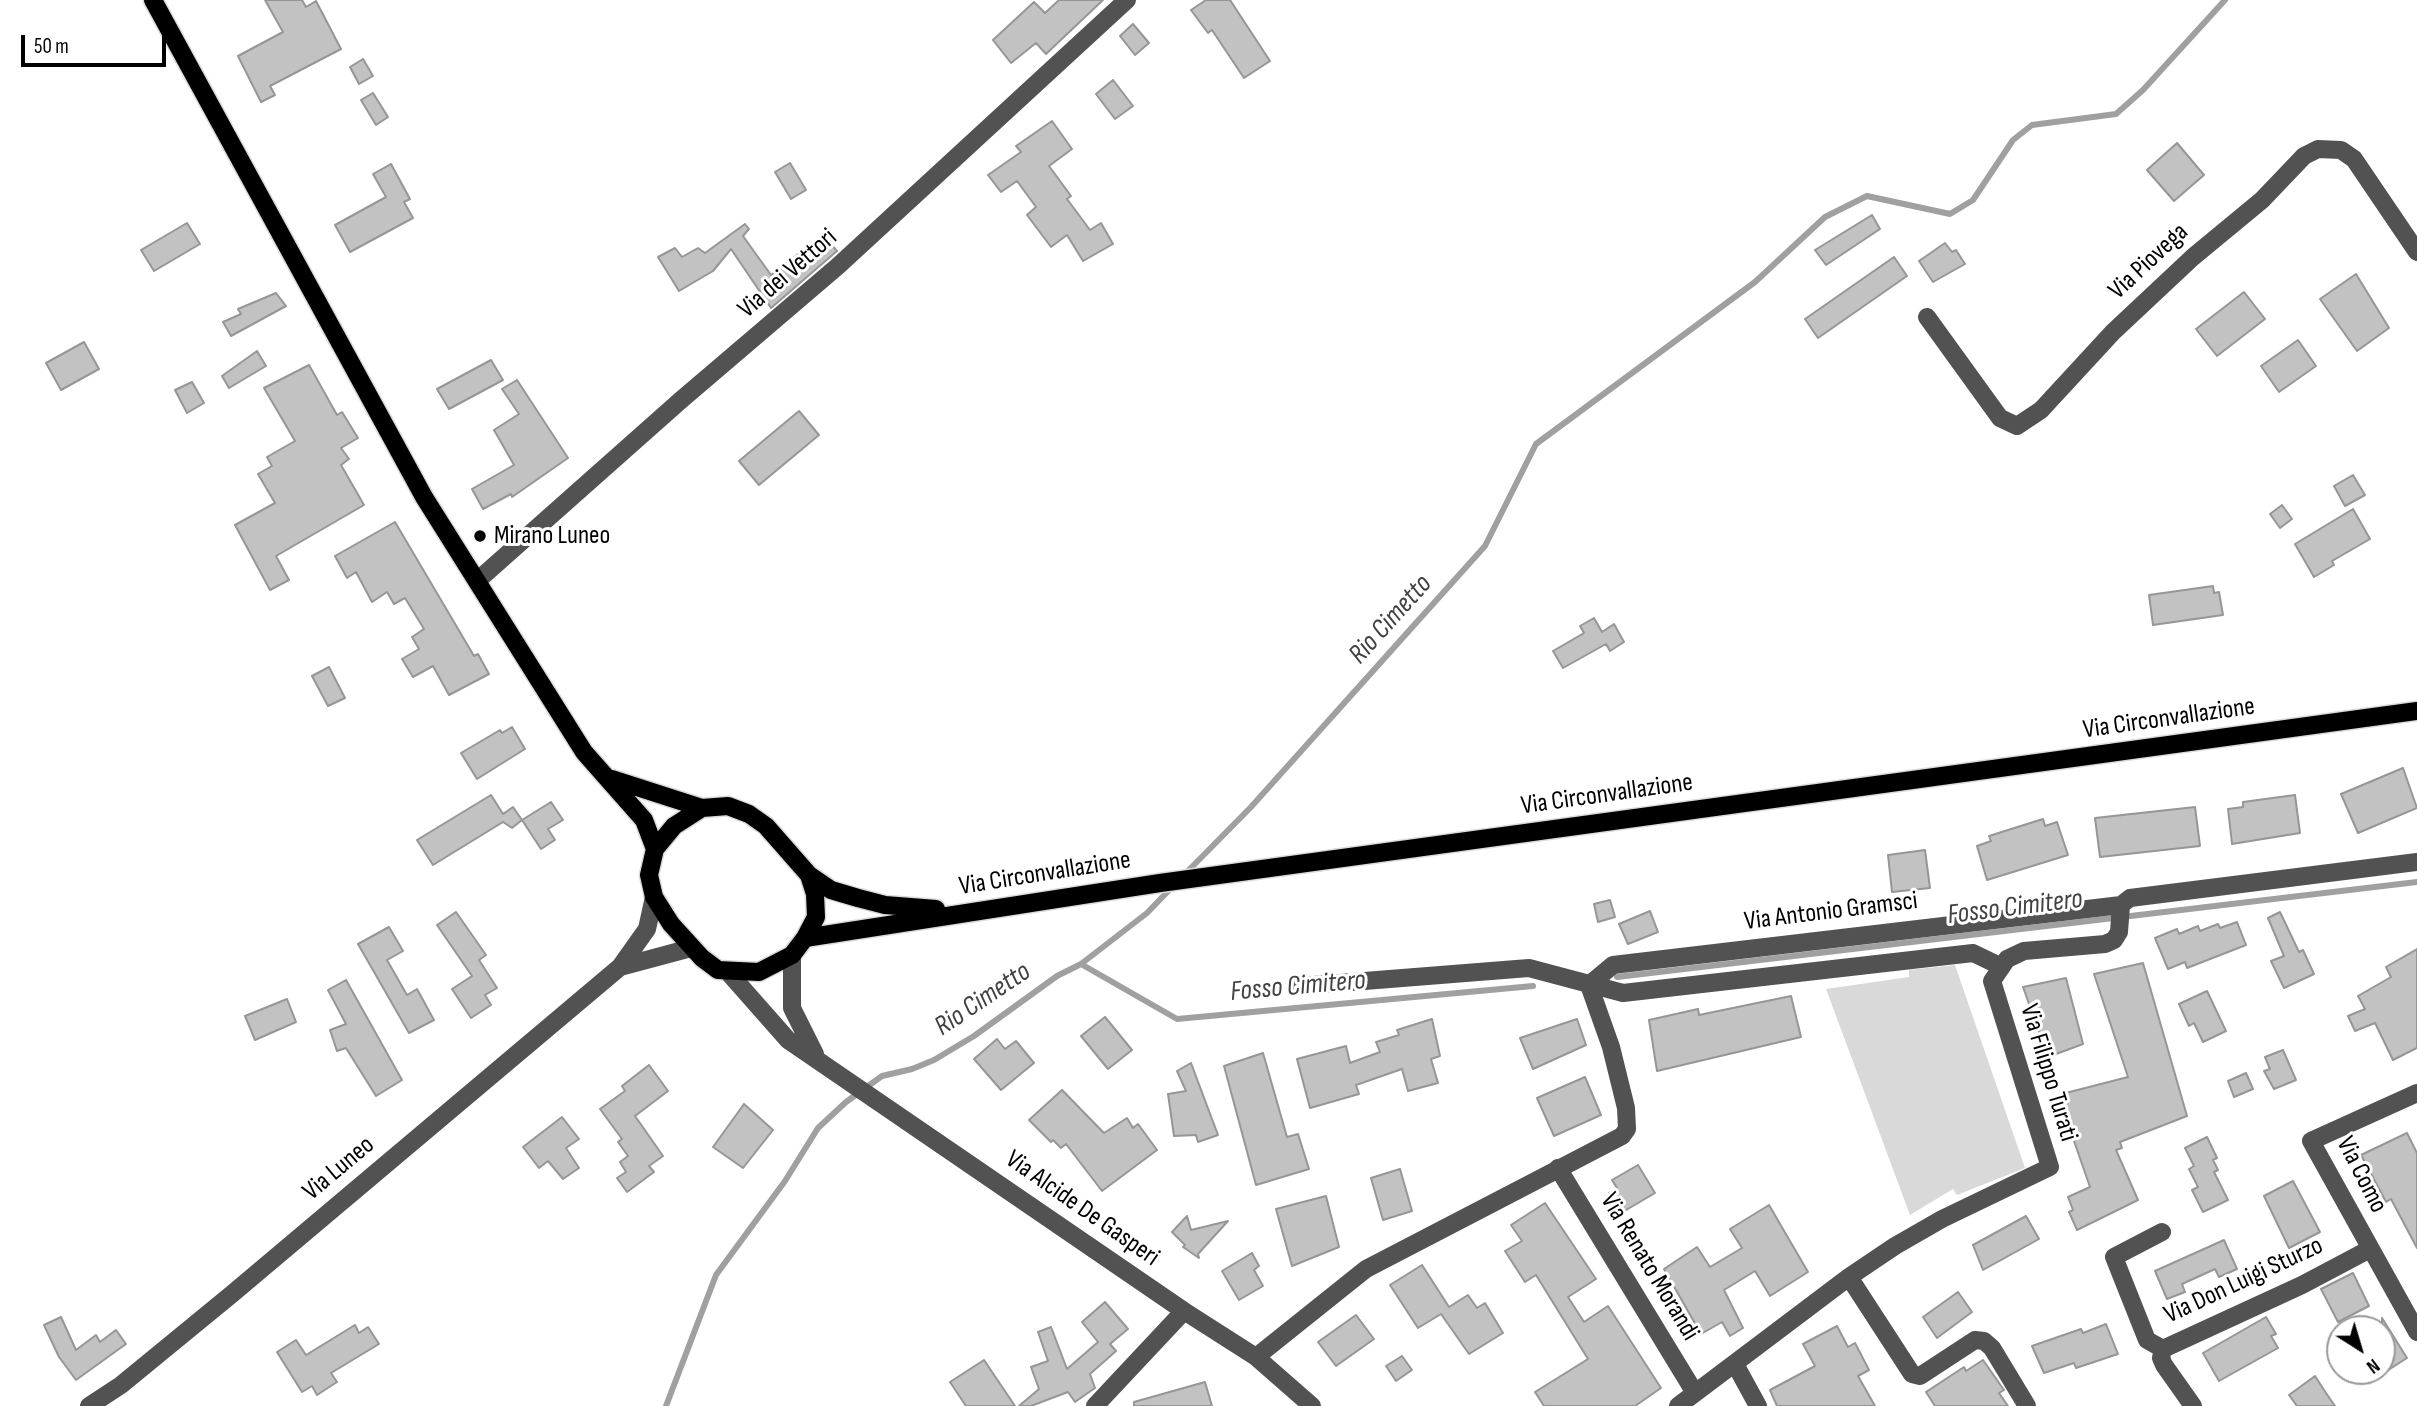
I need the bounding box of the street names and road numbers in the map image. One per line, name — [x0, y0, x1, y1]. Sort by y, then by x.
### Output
street label: Via Piovega — [2103, 217, 2195, 307]
street label: Via dei Vettori — [732, 223, 844, 325]
street label: Via Circonvallazione — [2081, 691, 2257, 747]
street label: Via Circonvallazione — [1519, 767, 1695, 823]
street label: Via Circonvallazione — [957, 845, 1133, 903]
street label: Via Antonio Gramsci — [1743, 886, 1919, 938]
street label: Via Filippo Turati — [2012, 1001, 2084, 1145]
street label: Via Luneo — [297, 1130, 381, 1208]
street label: Via Como — [2329, 1132, 2393, 1218]
street label: Via Alcide De Gasperi — [999, 1144, 1165, 1274]
street label: Via Renato Morandi — [1593, 1188, 1705, 1346]
street label: Via Don Luigi Sturzo — [2160, 1231, 2328, 1331]

